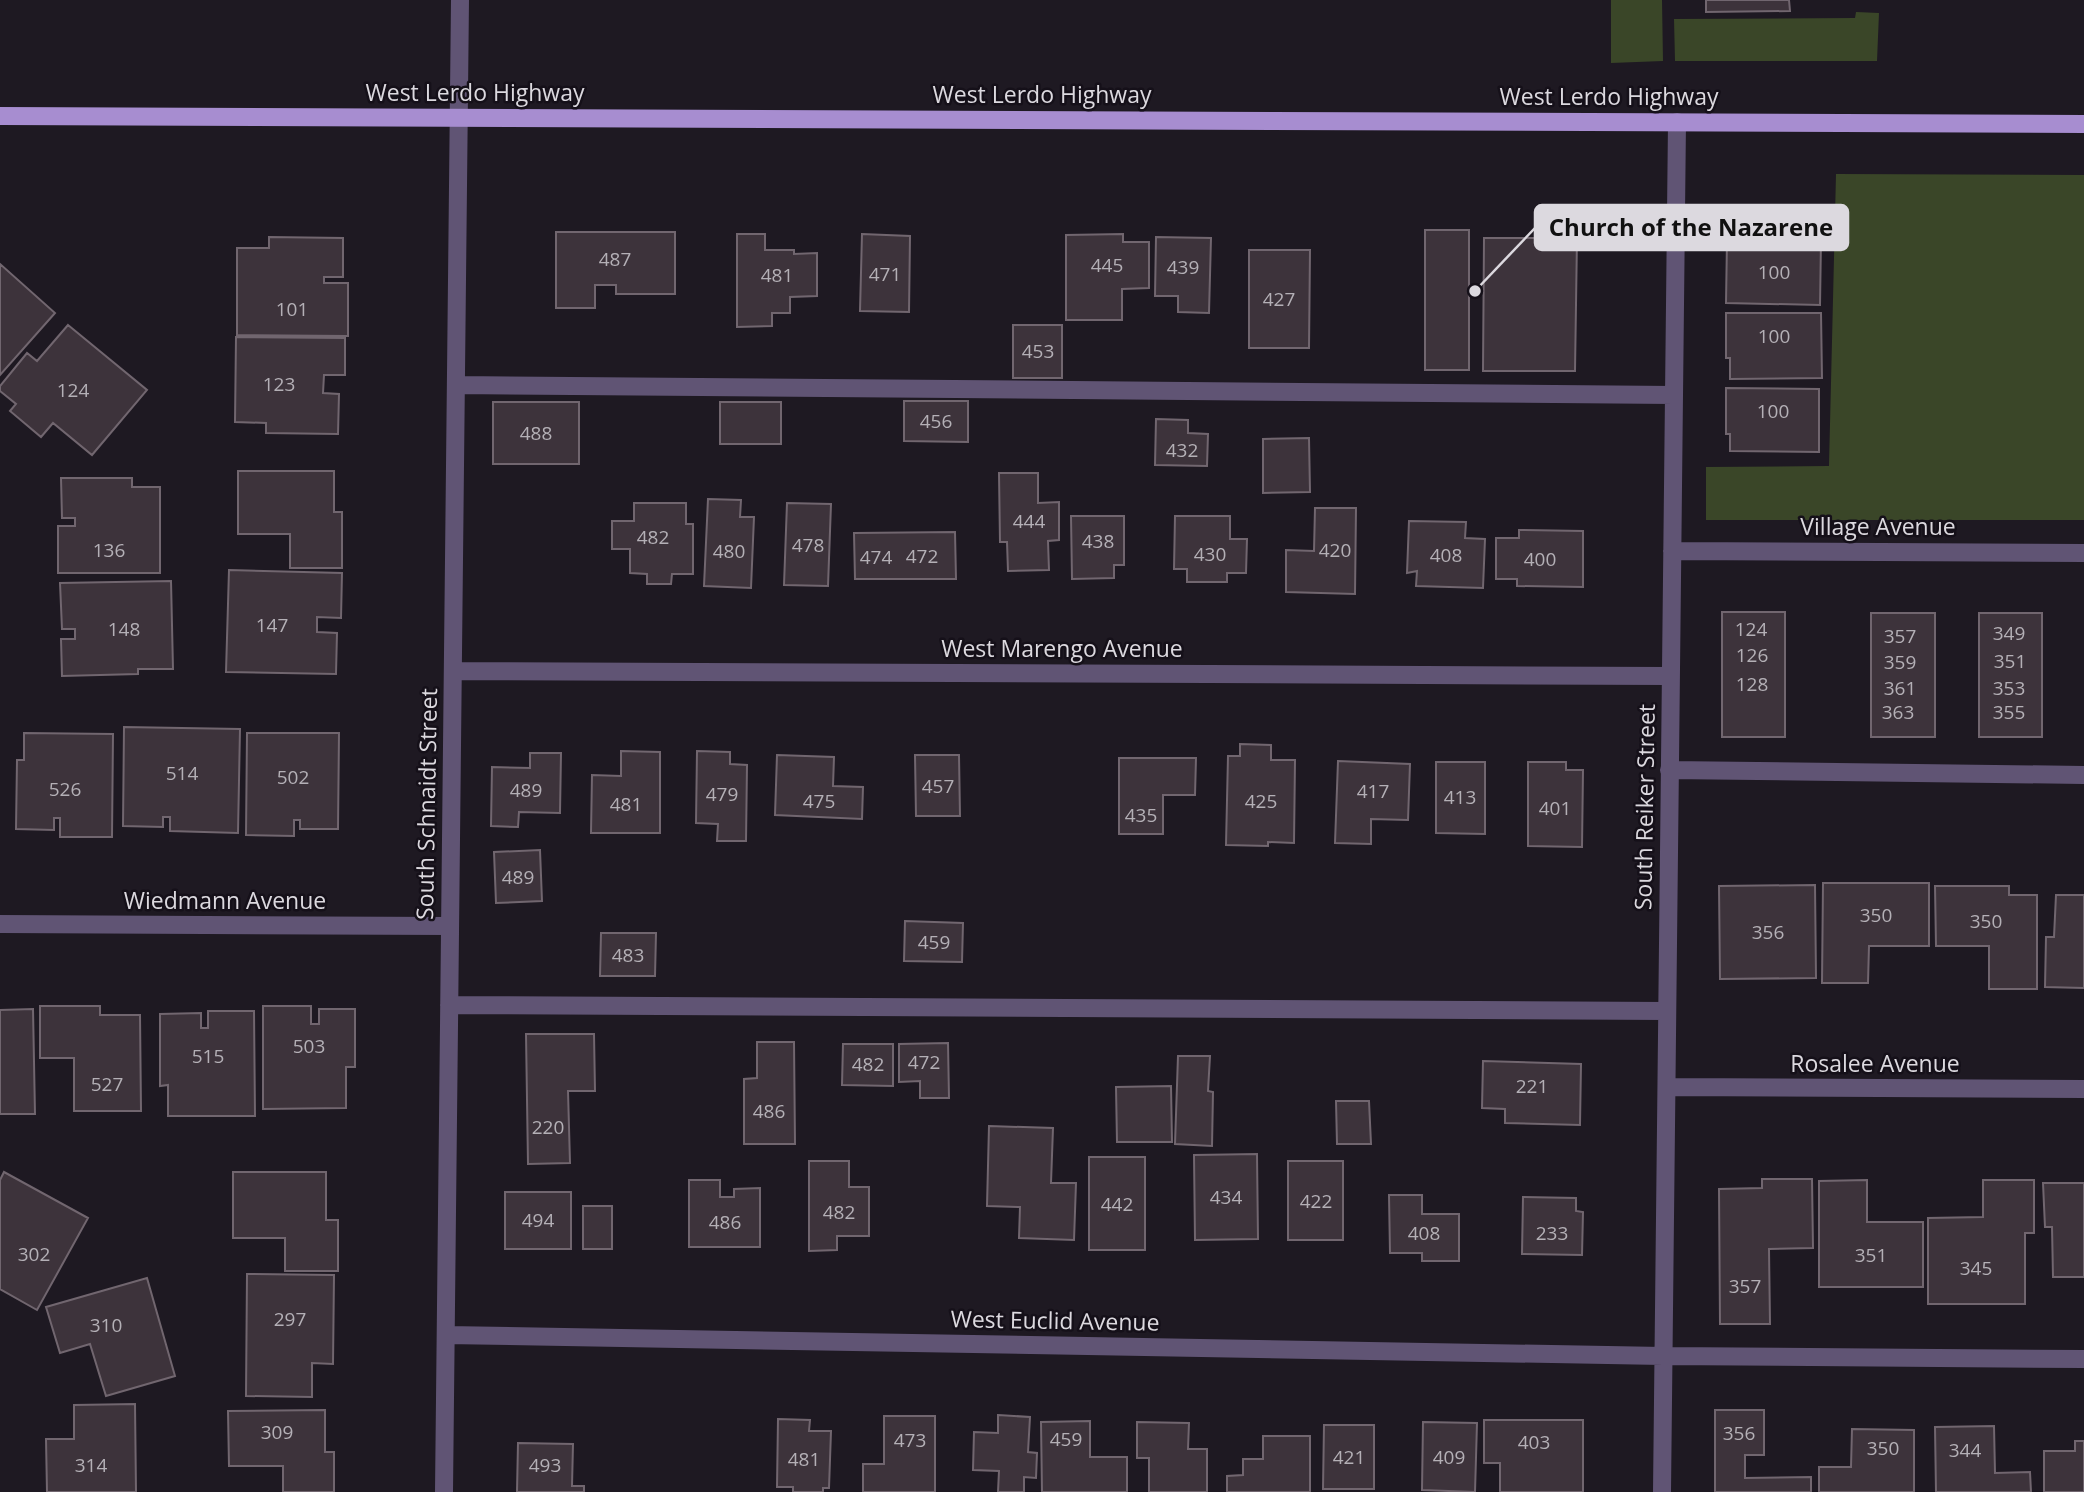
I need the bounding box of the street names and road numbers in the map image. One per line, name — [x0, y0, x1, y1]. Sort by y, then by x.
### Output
street label: West Lerdo Highway — [366, 76, 585, 108]
street label: West Lerdo Highway — [933, 78, 1152, 110]
street label: West Lerdo Highway — [1500, 80, 1719, 112]
street label: Village Avenue — [1800, 510, 1956, 542]
street label: West Marengo Avenue — [941, 632, 1183, 664]
street label: South Schnaidt Street — [408, 688, 444, 920]
street label: South Reiker Street — [1626, 704, 1662, 910]
street label: Wiedmann Avenue — [124, 884, 326, 916]
street label: Rosalee Avenue — [1790, 1047, 1960, 1079]
street label: West Euclid Avenue — [950, 1302, 1160, 1338]

